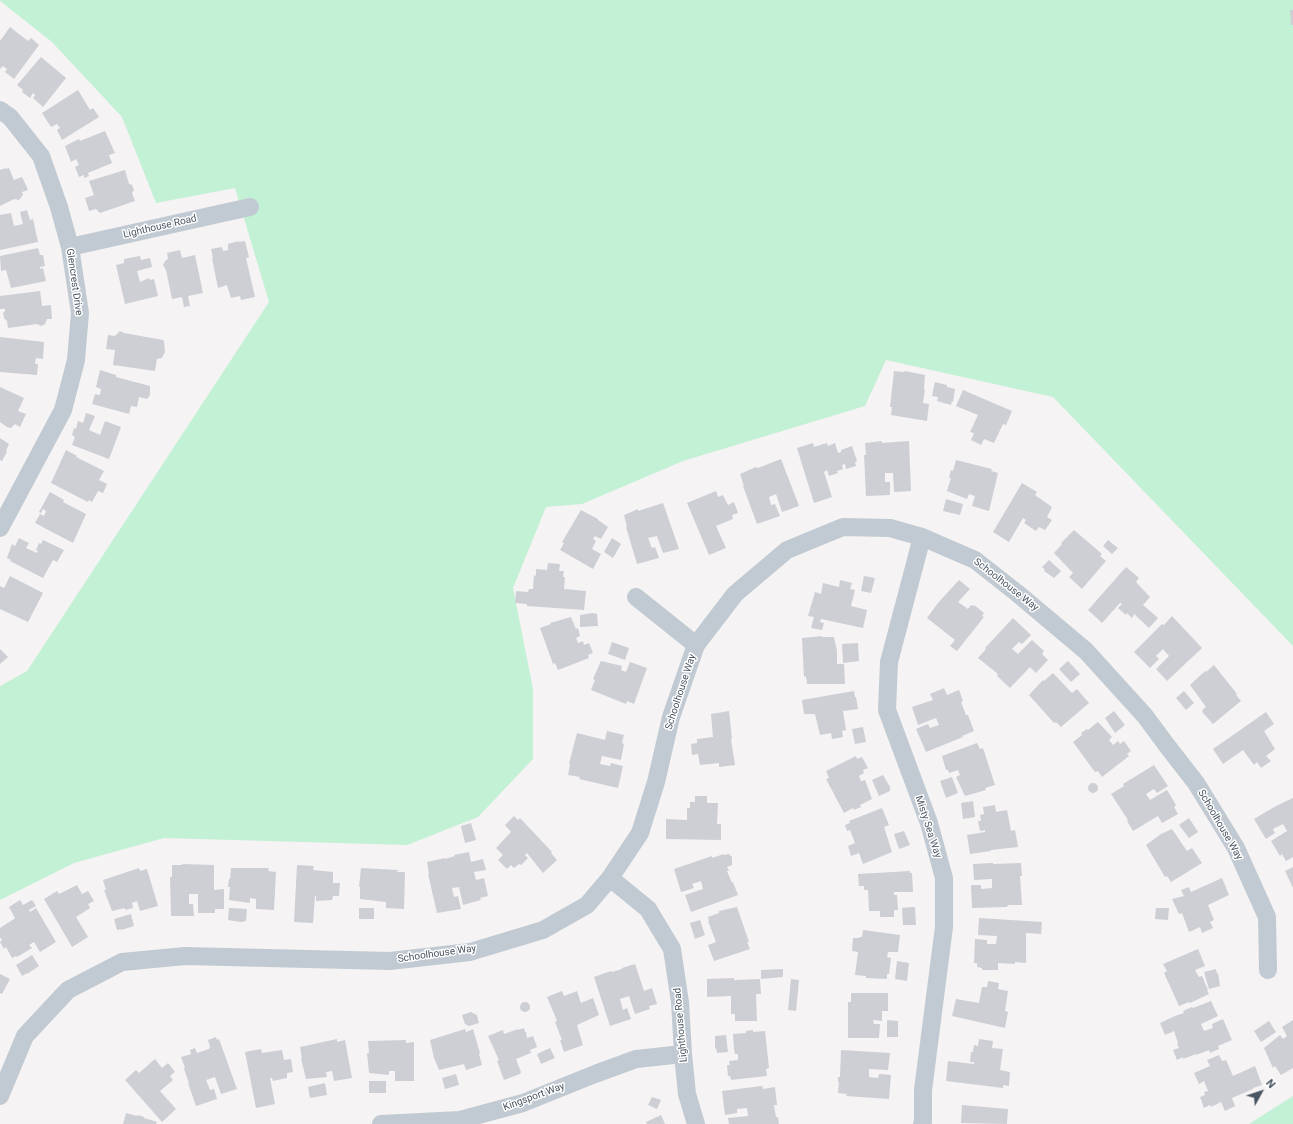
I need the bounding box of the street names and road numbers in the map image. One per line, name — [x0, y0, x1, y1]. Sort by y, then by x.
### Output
street label: Lighthouse Road — [122, 213, 198, 241]
street label: Glencrest Drive — [63, 248, 85, 316]
street label: Schoolhouse Way — [971, 556, 1041, 614]
street label: Schoolhouse Way — [663, 653, 699, 731]
street label: Schoolhouse Way — [1195, 788, 1245, 862]
street label: Misty Sea Way — [912, 794, 944, 860]
street label: Schoolhouse Way — [397, 943, 477, 965]
street label: Lighthouse Road — [672, 987, 690, 1063]
street label: Kingsport Way — [502, 1080, 566, 1114]

